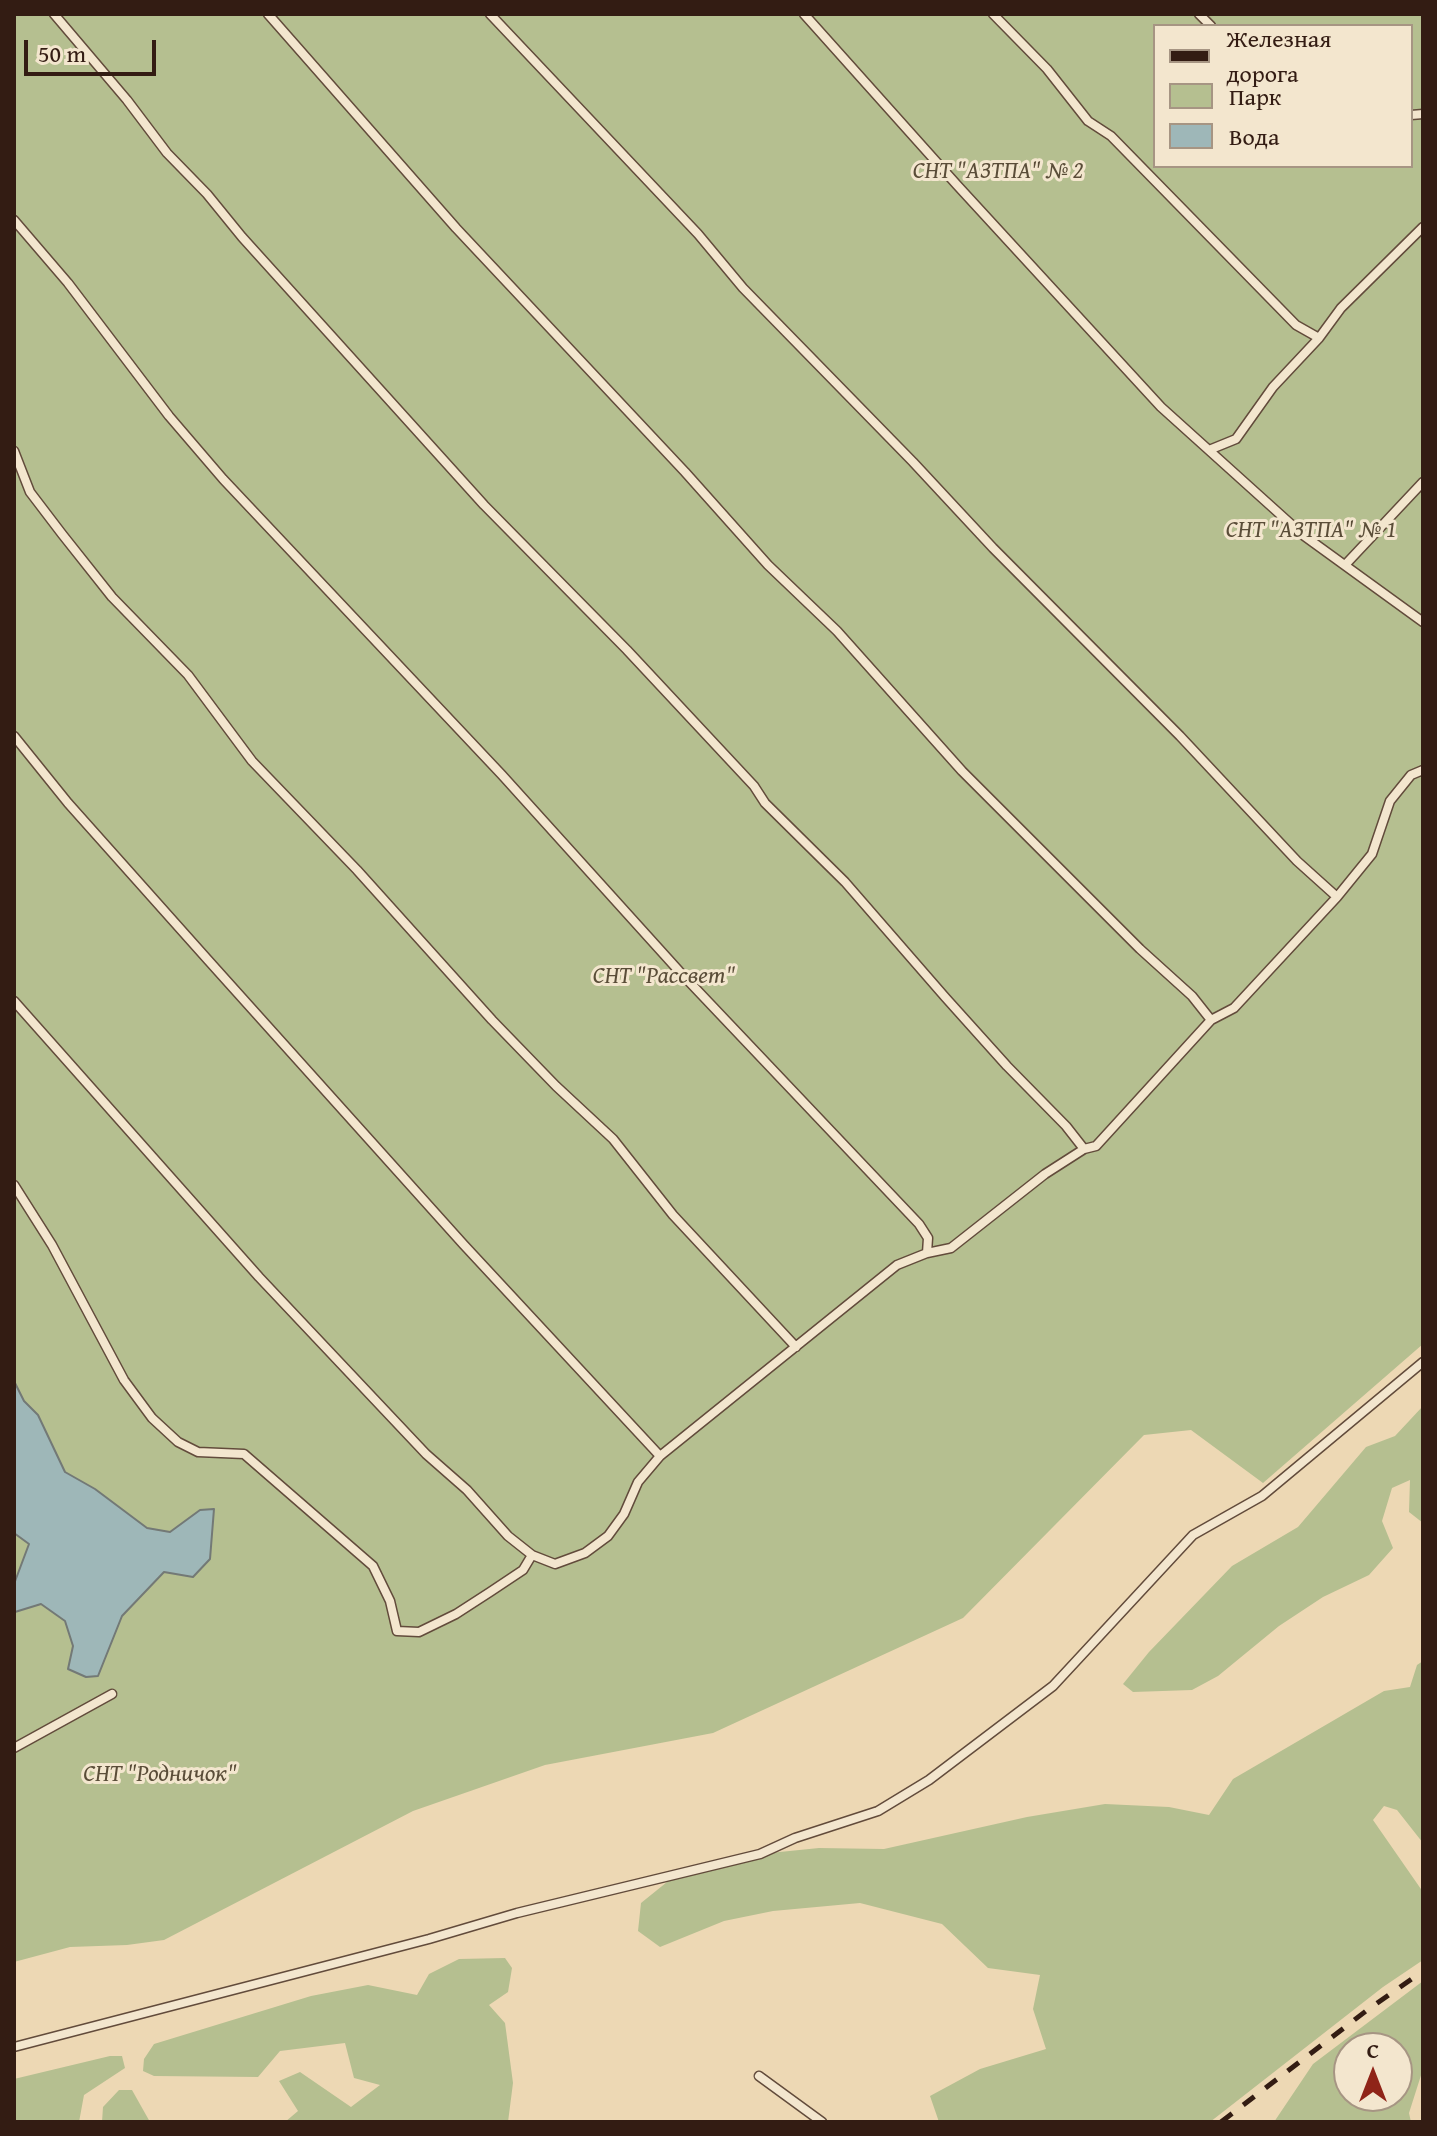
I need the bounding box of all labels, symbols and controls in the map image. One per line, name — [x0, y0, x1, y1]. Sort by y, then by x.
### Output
text: Железная дорога — [1226, 21, 1331, 91]
scale bar — [28, 24, 160, 74]
legend — [1153, 24, 1413, 168]
text: 50 m — [38, 36, 86, 71]
text: Парк — [1229, 79, 1281, 114]
text: Вода — [1229, 119, 1279, 154]
park label: СНТ "АЗТПА" № 2 — [913, 158, 1083, 186]
park label: СНТ "АЗТПА" № 1 — [1226, 517, 1396, 545]
park label: СНТ "Рассвет" — [593, 963, 735, 991]
park label: СНТ "Родничок" — [83, 1761, 237, 1789]
north arrow — [1333, 2032, 1413, 2112]
text: С — [1367, 2034, 1379, 2066]

